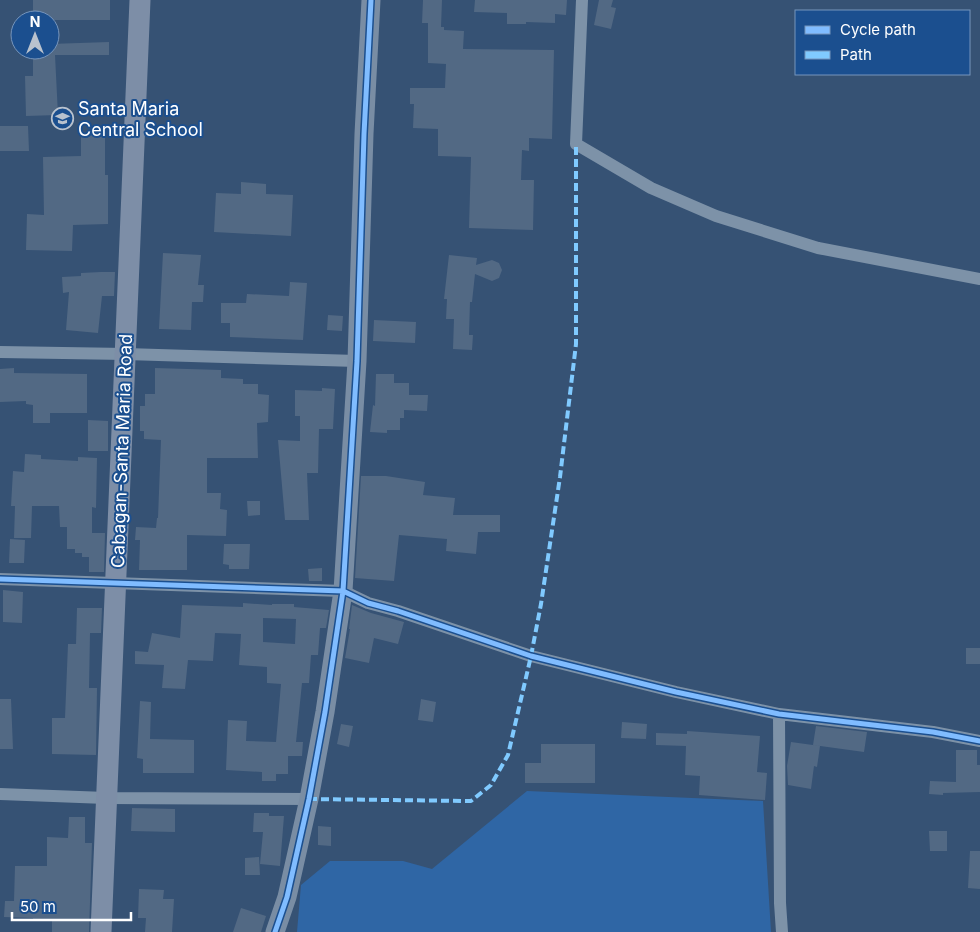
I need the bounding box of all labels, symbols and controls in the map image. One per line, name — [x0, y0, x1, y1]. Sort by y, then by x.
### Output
north arrow — [10, 10, 60, 60]
legend — [795, 10, 970, 75]
text: N — [30, 13, 40, 30]
text: Cycle path — [840, 20, 916, 39]
text: Path — [840, 45, 872, 64]
place label: Santa Maria Central School — [78, 98, 203, 140]
school or university icon: Santa Maria Central School — [50, 107, 74, 131]
street label: Cabagan-Santa Maria Road — [107, 333, 136, 568]
scale bar — [12, 890, 131, 922]
text: 50 m — [20, 897, 56, 916]

